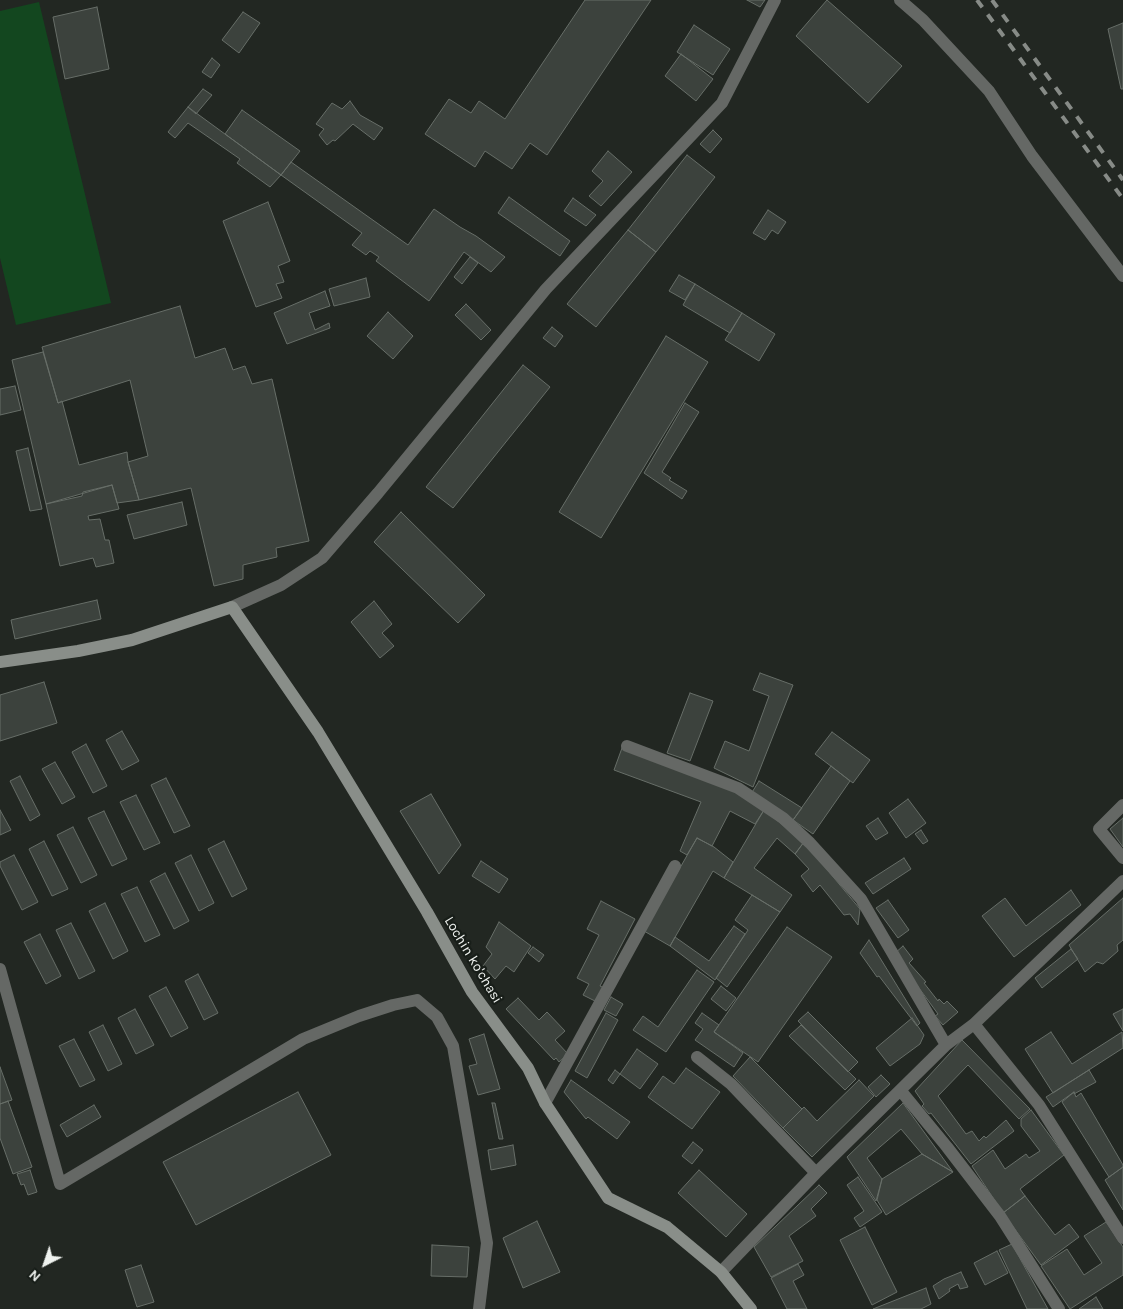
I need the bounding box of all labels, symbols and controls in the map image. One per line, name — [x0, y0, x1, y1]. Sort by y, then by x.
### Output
street label: Lochin ko'chasi — [441, 914, 505, 1006]
north arrow — [20, 1239, 70, 1289]
text: N — [25, 1266, 44, 1285]

